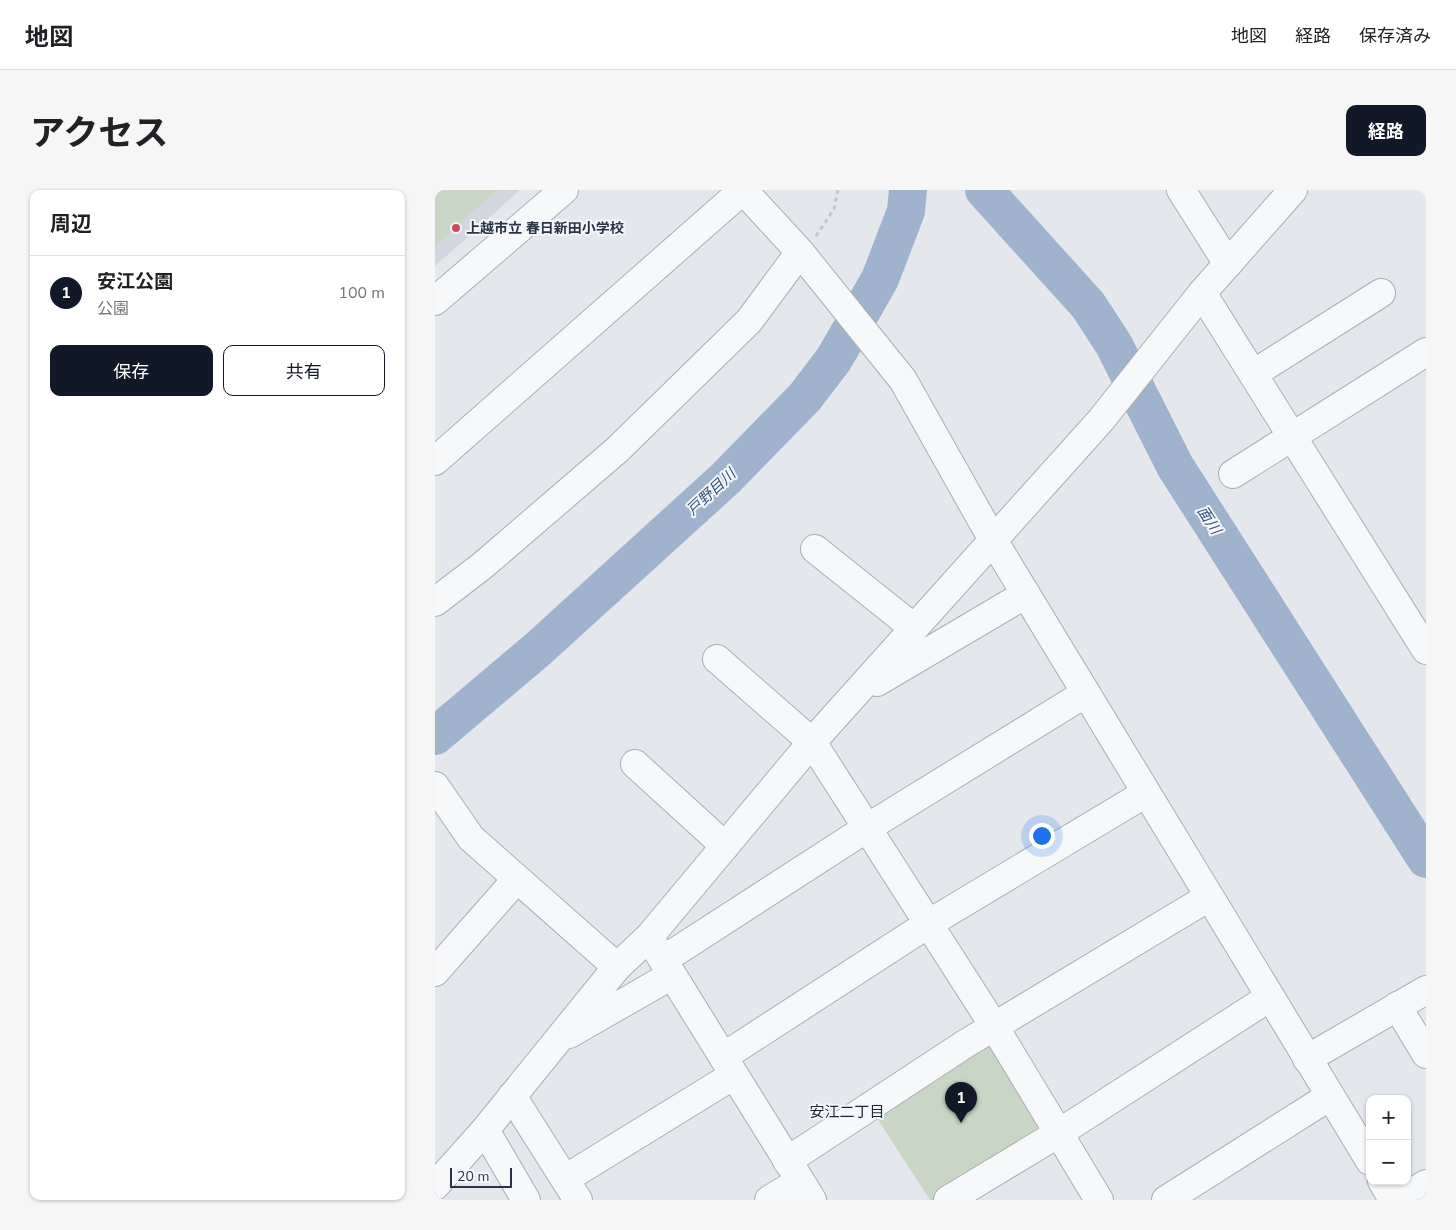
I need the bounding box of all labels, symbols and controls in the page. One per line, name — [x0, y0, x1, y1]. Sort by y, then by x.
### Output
text: 地図 — [25, 21, 73, 53]
text: 地図 — [1231, 24, 1267, 48]
text: 経路 — [1295, 24, 1331, 48]
text: 保存済み — [1359, 24, 1431, 48]
button: 経路 — [1346, 105, 1426, 156]
text: アクセス — [30, 110, 168, 157]
text: 周辺 — [50, 210, 92, 238]
place label: 上越市立 春日新田小学校 — [466, 219, 624, 238]
marker: 上越市立 春日新田小学校 — [450, 222, 462, 234]
text: 安江公園 — [97, 269, 173, 295]
text: 1 — [61, 282, 71, 304]
text: 100 m — [338, 282, 385, 304]
text: 公園 — [97, 298, 129, 320]
button: 保存 — [50, 345, 213, 396]
button: 共有 — [223, 345, 385, 396]
water label: 戸野目川 — [682, 463, 741, 520]
water label: 面川 — [1192, 502, 1227, 540]
your location — [1029, 823, 1055, 849]
pin: 1 — [945, 1082, 977, 1123]
map controls — [1366, 1095, 1411, 1185]
button: + — [1366, 1095, 1411, 1140]
district label: 安江二丁目 — [809, 1102, 885, 1122]
button: − — [1366, 1140, 1411, 1185]
scale bar — [450, 1165, 513, 1188]
text: 20 m — [457, 1167, 489, 1186]

